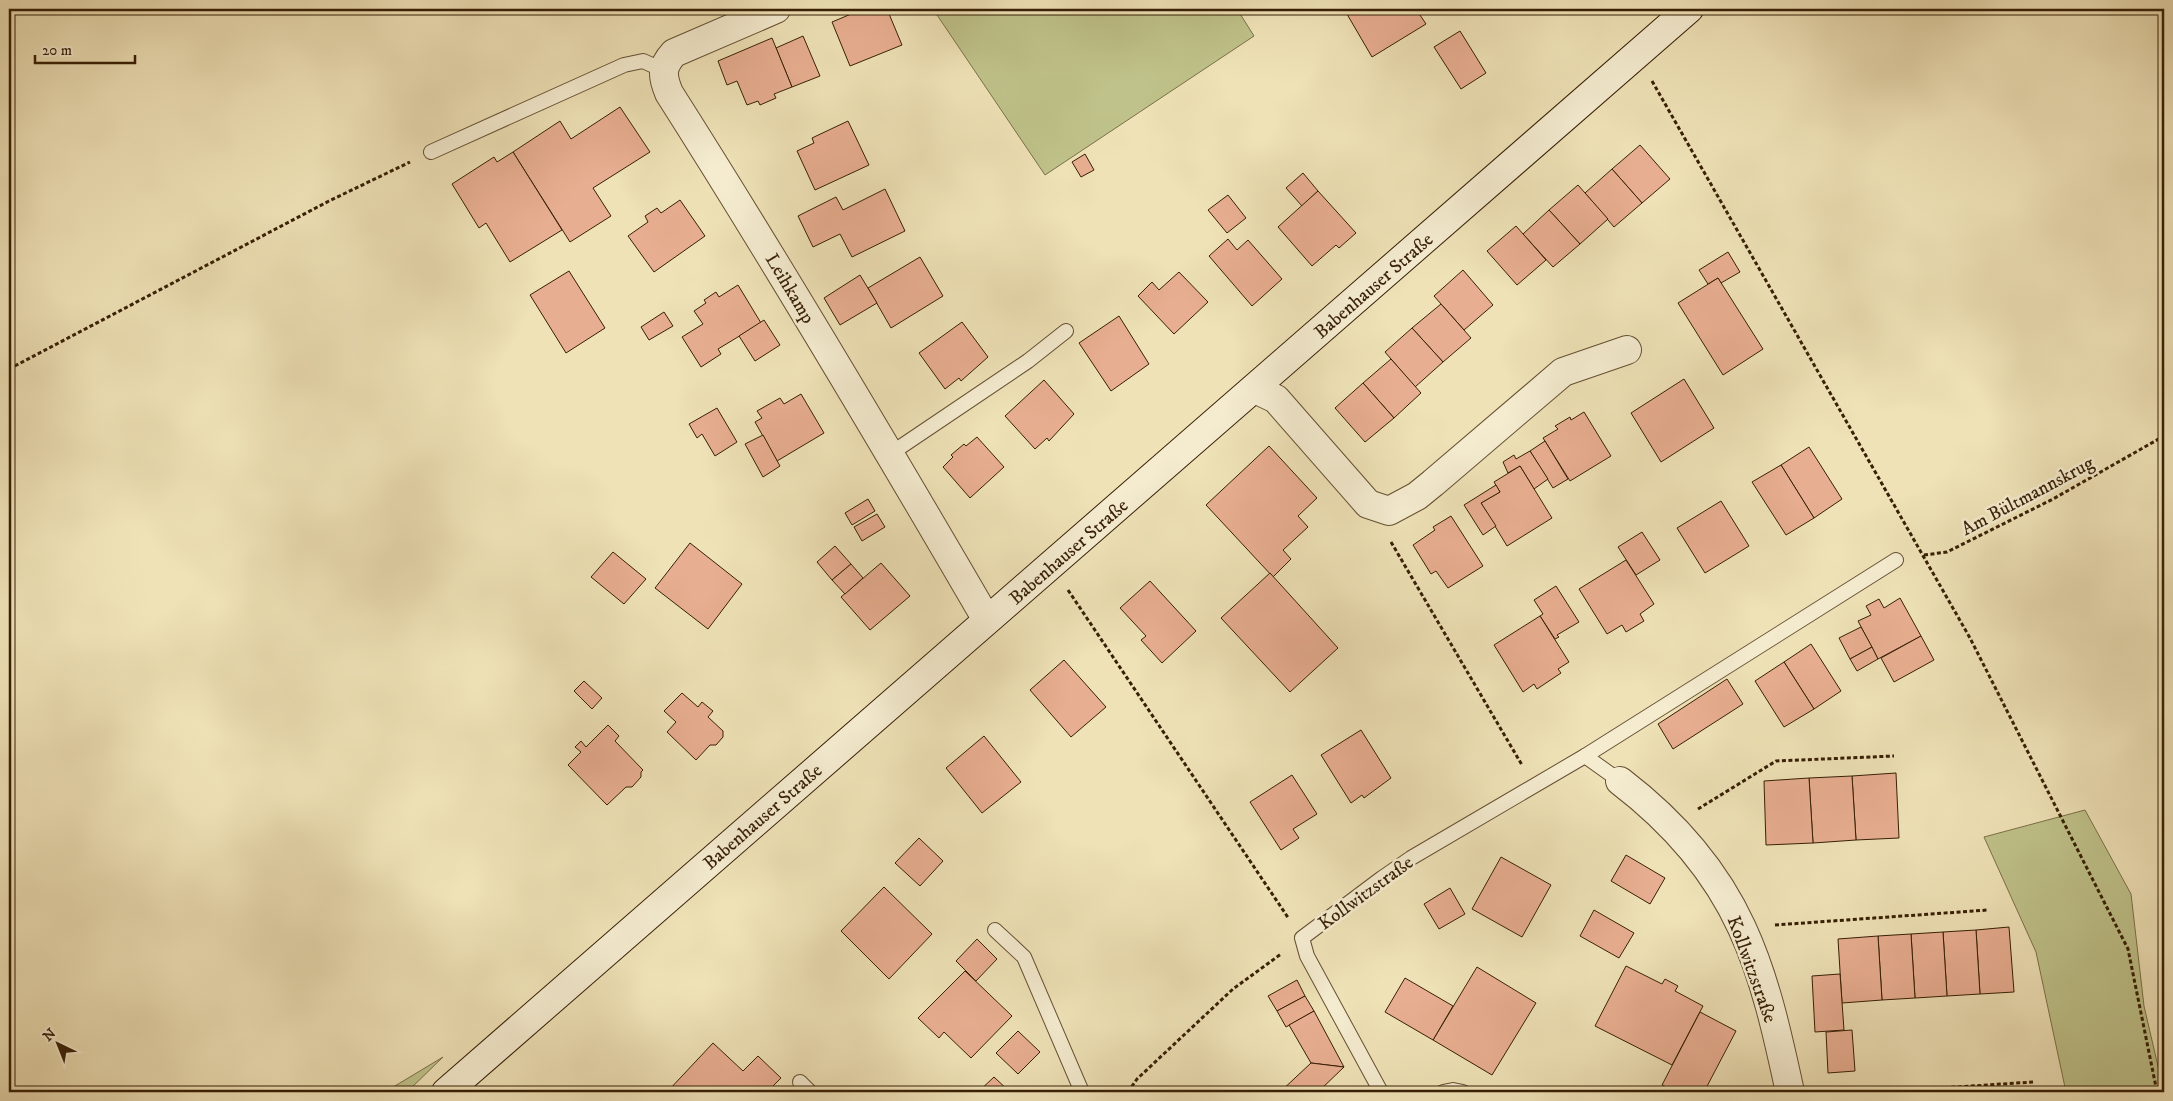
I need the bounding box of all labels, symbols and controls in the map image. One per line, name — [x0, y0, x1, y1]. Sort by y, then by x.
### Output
scale bar — [35, 32, 135, 64]
text: 20 m — [42, 41, 72, 60]
street label: Babenhauser Straße — [1310, 228, 1438, 344]
street label: Leihkamp — [760, 250, 820, 328]
street label: Am Bültmannskrug — [1957, 451, 2099, 541]
street label: Babenhauser Straße — [1005, 494, 1133, 610]
street label: Babenhauser Straße — [699, 759, 827, 875]
street label: Kollwitzstraße — [1314, 851, 1418, 935]
street label: Kollwitzstraße — [1722, 913, 1782, 1026]
north arrow — [32, 1018, 82, 1068]
text: N — [39, 1024, 61, 1046]

